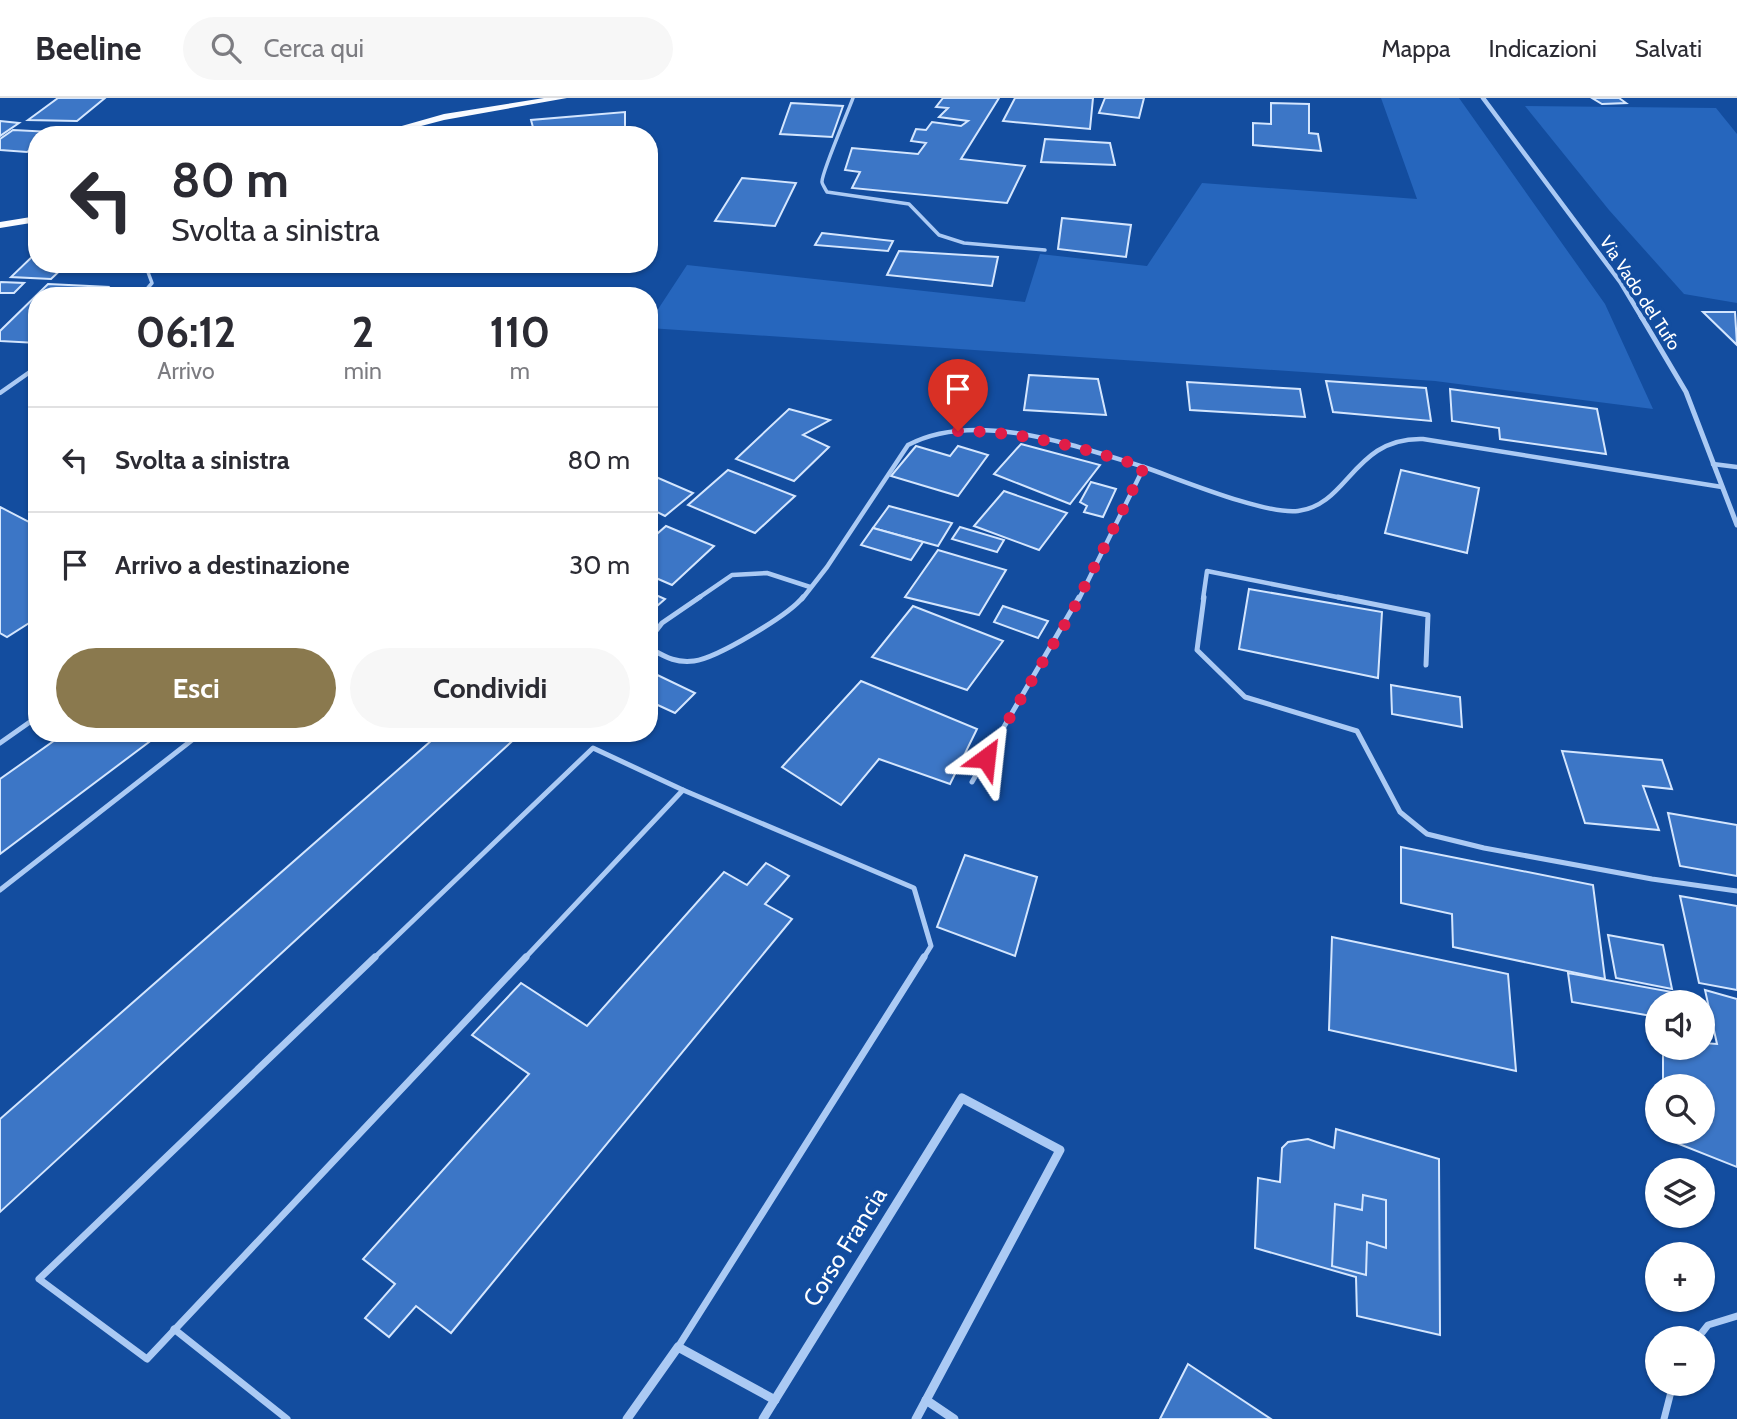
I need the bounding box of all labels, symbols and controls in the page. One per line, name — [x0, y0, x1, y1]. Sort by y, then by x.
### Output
search box — [183, 17, 673, 80]
text: Beeline — [35, 28, 141, 68]
icon: search — [207, 29, 245, 67]
text: Cerca qui — [263, 32, 364, 64]
text: Mappa — [1381, 34, 1451, 63]
text: Indicazioni — [1489, 34, 1597, 63]
text: Salvati — [1635, 34, 1702, 63]
text: 80 m — [171, 150, 289, 209]
icon: left — [56, 154, 147, 245]
text: Svolta a sinistra — [171, 210, 380, 249]
street label: Via Vado del Tufo — [1595, 232, 1685, 354]
text: 06:12 — [136, 306, 236, 358]
text: 2 — [352, 306, 374, 358]
text: 110 — [490, 306, 550, 358]
text: Arrivo — [157, 357, 215, 385]
text: min — [344, 357, 382, 385]
text: m — [510, 357, 530, 385]
pin — [928, 359, 988, 431]
icon: arrive — [939, 370, 977, 408]
icon: left — [56, 441, 94, 479]
text: Svolta a sinistra — [115, 444, 290, 476]
text: 80 m — [567, 444, 630, 476]
icon: arrive — [56, 546, 94, 584]
text: Arrivo a destinazione — [115, 549, 350, 581]
text: 30 m — [569, 549, 630, 581]
button: Esci — [56, 648, 336, 728]
button: Condividi — [350, 648, 630, 728]
position arrow — [949, 721, 1023, 795]
map controls — [1645, 990, 1715, 1396]
button: sound — [1645, 990, 1715, 1060]
button: search — [1645, 1074, 1715, 1144]
button: layers — [1645, 1158, 1715, 1228]
street label: Corso Francia — [796, 1181, 893, 1312]
button: + — [1645, 1242, 1715, 1312]
button: − — [1645, 1326, 1715, 1396]

